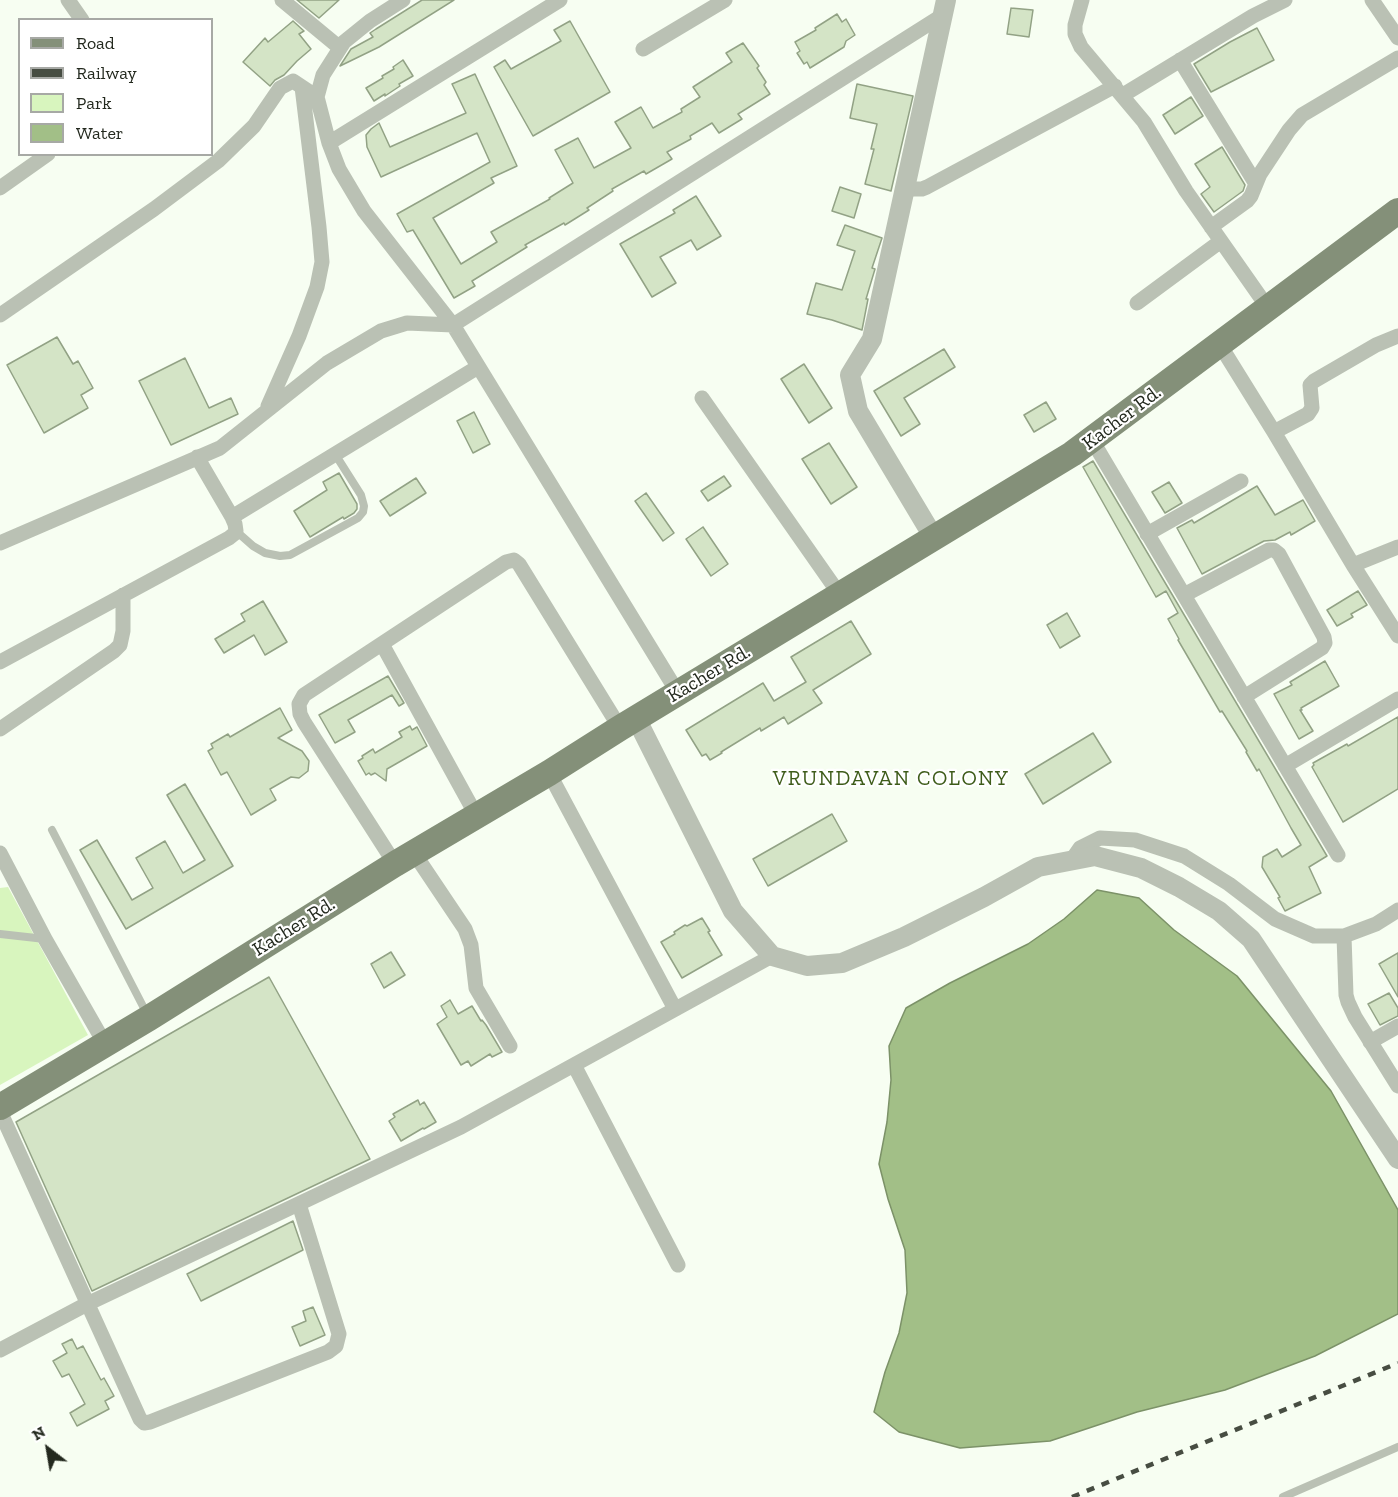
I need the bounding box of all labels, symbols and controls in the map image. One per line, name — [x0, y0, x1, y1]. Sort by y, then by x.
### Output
legend — [18, 18, 213, 156]
text: Road — [76, 32, 115, 54]
text: Railway — [76, 62, 137, 84]
text: Park — [76, 92, 112, 114]
text: Water — [76, 122, 123, 144]
street label: Kacher Rd. — [1078, 381, 1166, 455]
street label: Kacher Rd. — [663, 640, 755, 708]
district label: VRUNDAVAN COLONY — [773, 766, 1009, 792]
street label: Kacher Rd. — [248, 892, 340, 962]
north arrow — [18, 1419, 78, 1479]
text: N — [28, 1422, 49, 1444]

